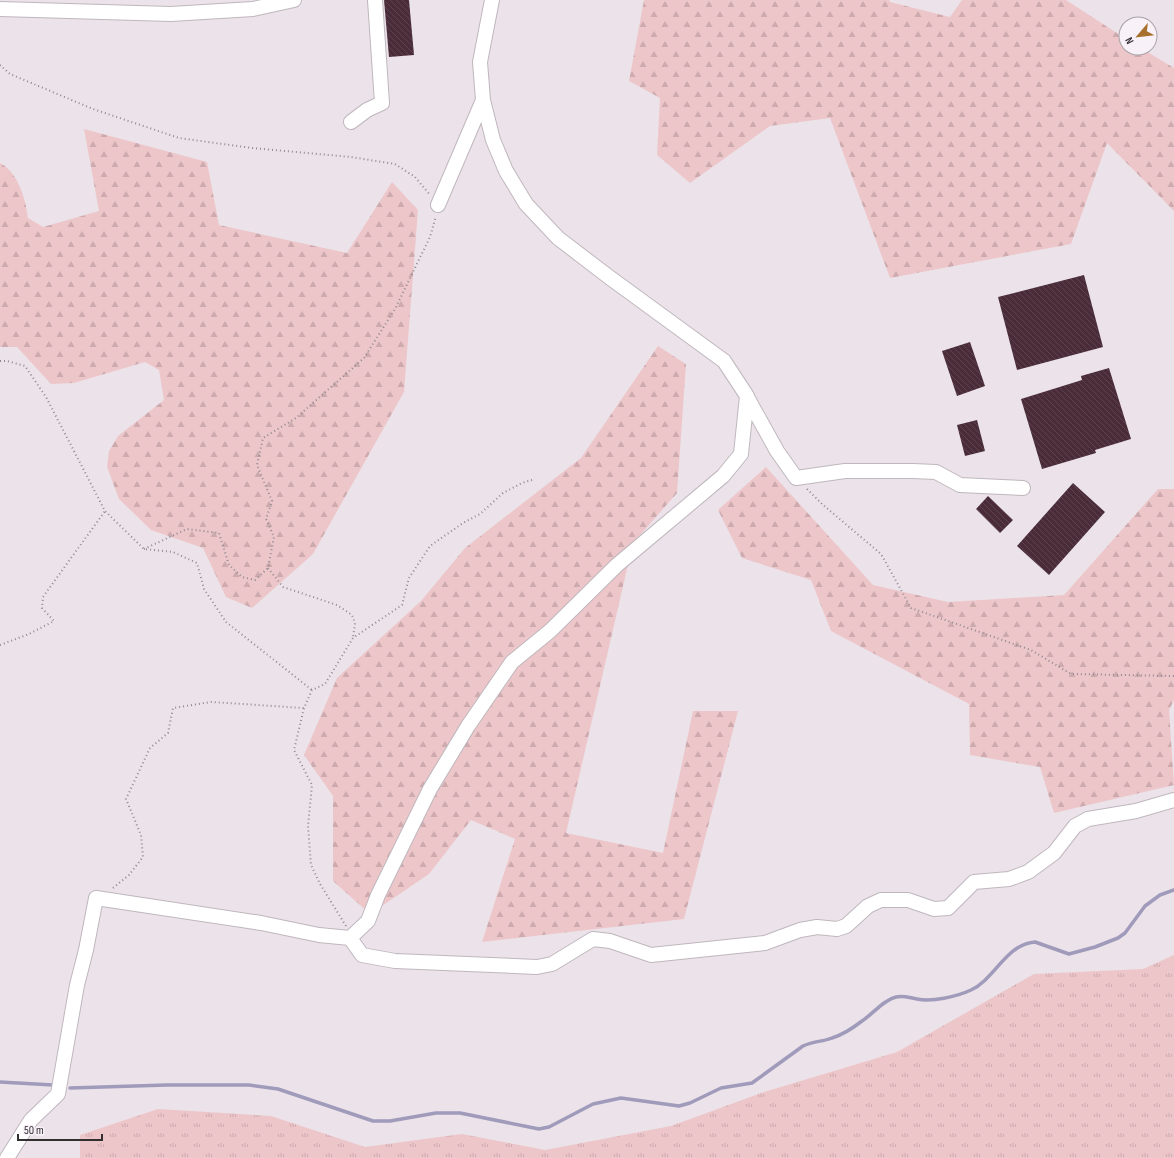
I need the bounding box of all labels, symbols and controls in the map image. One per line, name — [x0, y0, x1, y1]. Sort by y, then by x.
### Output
north arrow — [1118, 16, 1158, 56]
text: N — [1122, 35, 1137, 46]
scale bar — [18, 1116, 102, 1142]
text: 50 m — [24, 1123, 44, 1138]

